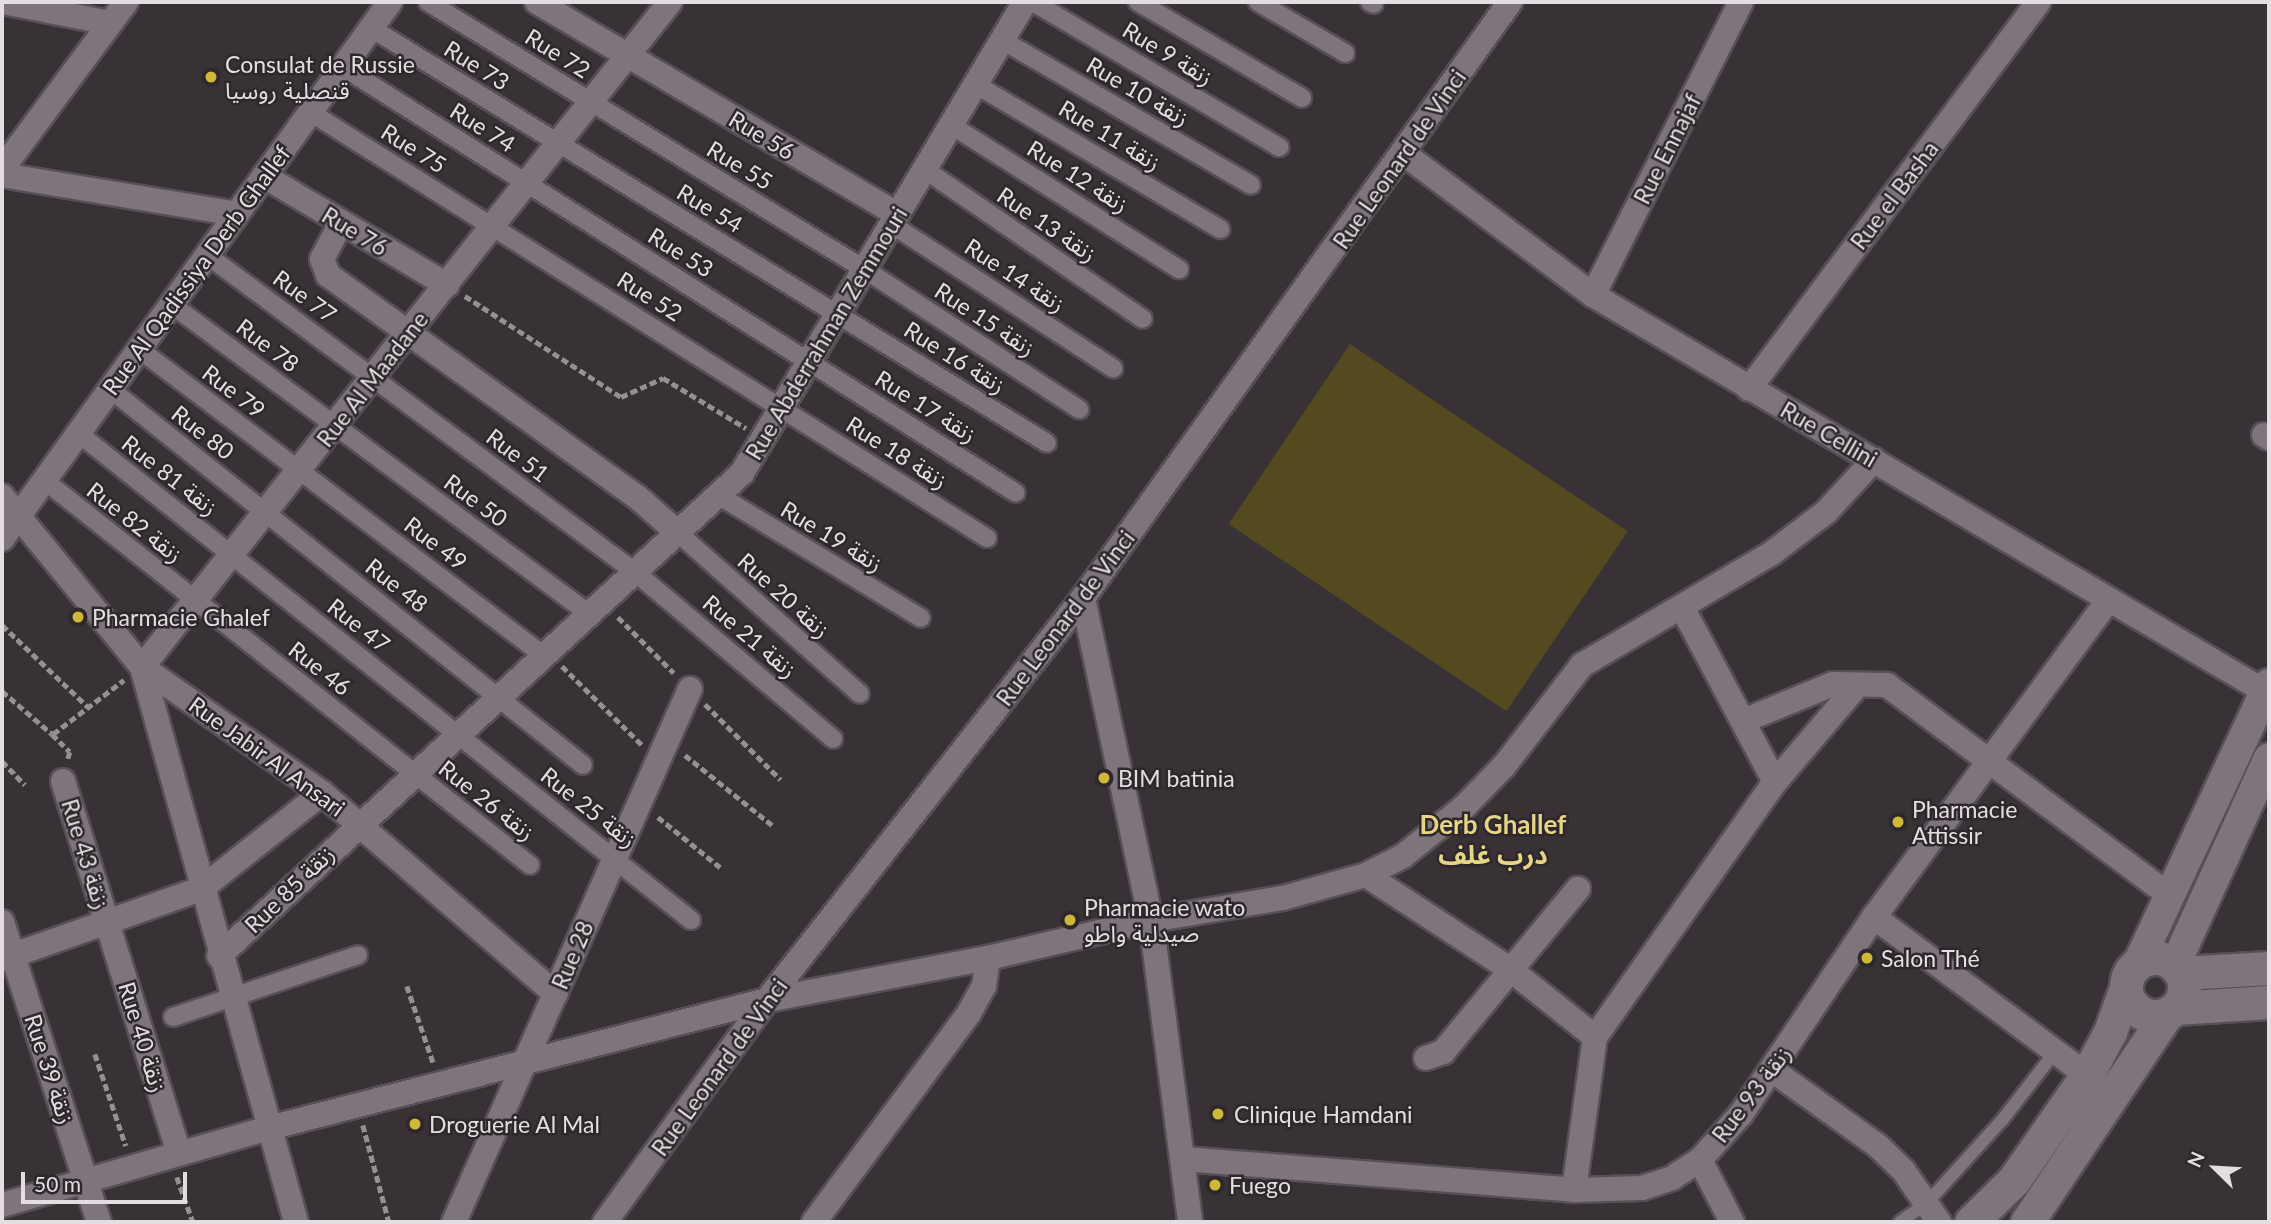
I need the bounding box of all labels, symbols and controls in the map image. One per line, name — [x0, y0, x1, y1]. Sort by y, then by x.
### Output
street label: Rue 9 زنقة — [1118, 15, 1218, 91]
street label: Rue 72 — [520, 22, 596, 84]
street label: Rue 73 — [439, 34, 515, 96]
place label: Consulat de Russie قنصلية روسيا — [225, 50, 415, 104]
street label: Rue 10 زنقة — [1082, 51, 1194, 131]
street label: Rue Leonard de Vinci — [1327, 64, 1471, 254]
marker: Consulat de Russie قنصلية روسيا — [203, 69, 219, 85]
street label: Rue Ennajaf — [1628, 89, 1706, 209]
street label: Rue 11 زنقة — [1054, 94, 1166, 176]
street label: Rue 74 — [445, 96, 521, 158]
street label: Rue 56 — [724, 105, 800, 165]
street label: Rue 75 — [376, 117, 452, 179]
street label: Rue 12 زنقة — [1022, 134, 1134, 218]
street label: Rue 55 — [702, 135, 778, 195]
street label: Rue el Basha — [1844, 135, 1944, 255]
street label: Rue Al Qadissiya Derb Ghallef — [96, 140, 296, 400]
street label: Rue 54 — [672, 178, 748, 238]
street label: Rue 13 زنقة — [992, 181, 1102, 267]
street label: Rue 76 — [317, 201, 393, 261]
street label: Rue Abderrahman Zemmouri — [739, 201, 913, 465]
street label: Rue 53 — [643, 221, 719, 283]
street label: Rue 14 زنقة — [960, 232, 1070, 318]
street label: Rue 77 — [268, 264, 342, 328]
street label: Rue 52 — [612, 265, 688, 327]
street label: Rue 15 زنقة — [930, 276, 1040, 362]
street label: Rue Al Maadane — [310, 306, 434, 452]
street label: Rue 78 — [231, 312, 305, 378]
street label: Rue 16 زنقة — [899, 315, 1011, 399]
street label: Rue 79 — [197, 358, 271, 424]
street label: Rue 17 زنقة — [870, 364, 982, 448]
street label: Rue Cellini — [1776, 395, 1882, 473]
street label: Rue 80 — [166, 399, 240, 465]
street label: Rue 18 زنقة — [841, 410, 953, 494]
street label: Rue 51 — [481, 422, 555, 488]
street label: Rue 81 زنقة — [117, 429, 223, 521]
street label: Rue 50 — [439, 468, 513, 532]
street label: Rue 82 زنقة — [82, 476, 188, 568]
street label: Rue 19 زنقة — [776, 495, 888, 577]
street label: Rue 49 — [399, 510, 473, 576]
street label: Rue Leonard de Vinci — [990, 525, 1140, 711]
street label: Rue 20 زنقة — [732, 547, 836, 643]
street label: Rue 48 — [360, 552, 434, 618]
street label: Rue 21 زنقة — [698, 589, 802, 683]
street label: Rue 47 — [322, 592, 396, 658]
place label: Pharmacie Ghalef — [92, 603, 270, 631]
marker: Pharmacie Ghalef — [70, 609, 86, 625]
street label: Rue 46 — [283, 635, 357, 701]
street label: Rue Jabir Al Ansari — [183, 689, 351, 823]
street label: Rue 26 زنقة — [434, 754, 540, 846]
street label: Rue 25 زنقة — [536, 761, 642, 853]
place label: BIM batinia — [1118, 764, 1235, 792]
marker: BIM batinia — [1096, 770, 1112, 786]
place label: Pharmacie Attissir — [1912, 795, 2017, 849]
street label: Rue 43 زنقة — [56, 796, 116, 912]
district label: Derb Ghallef درب غلف — [1420, 809, 1566, 870]
marker: Pharmacie Attissir — [1890, 814, 1906, 830]
street label: Rue 85 زنقة — [238, 840, 340, 938]
place label: Pharmacie wato صيدلية واطو — [1084, 893, 1246, 947]
marker: Pharmacie wato صيدلية واطو — [1062, 912, 1078, 928]
street label: Rue 28 — [545, 917, 599, 993]
place label: Salon Thé — [1881, 944, 1980, 972]
marker: Salon Thé — [1859, 950, 1875, 966]
street label: Rue Leonard de Vinci — [645, 973, 793, 1161]
street label: Rue 40 زنقة — [113, 979, 173, 1095]
street label: Rue 39 زنقة — [19, 1011, 81, 1127]
street label: Rue 93 زنقة — [1706, 1040, 1796, 1148]
place label: Clinique Hamdani — [1234, 1100, 1413, 1128]
marker: Clinique Hamdani — [1208, 1104, 1228, 1124]
place label: Droguerie Al Mal — [429, 1110, 601, 1138]
marker: Droguerie Al Mal — [407, 1116, 423, 1132]
north arrow — [2180, 1133, 2250, 1203]
text: N — [2182, 1148, 2209, 1171]
scale bar — [24, 1158, 191, 1202]
text: 50 m — [34, 1171, 81, 1196]
place label: Fuego — [1229, 1171, 1291, 1199]
marker: Fuego — [1207, 1177, 1223, 1193]

